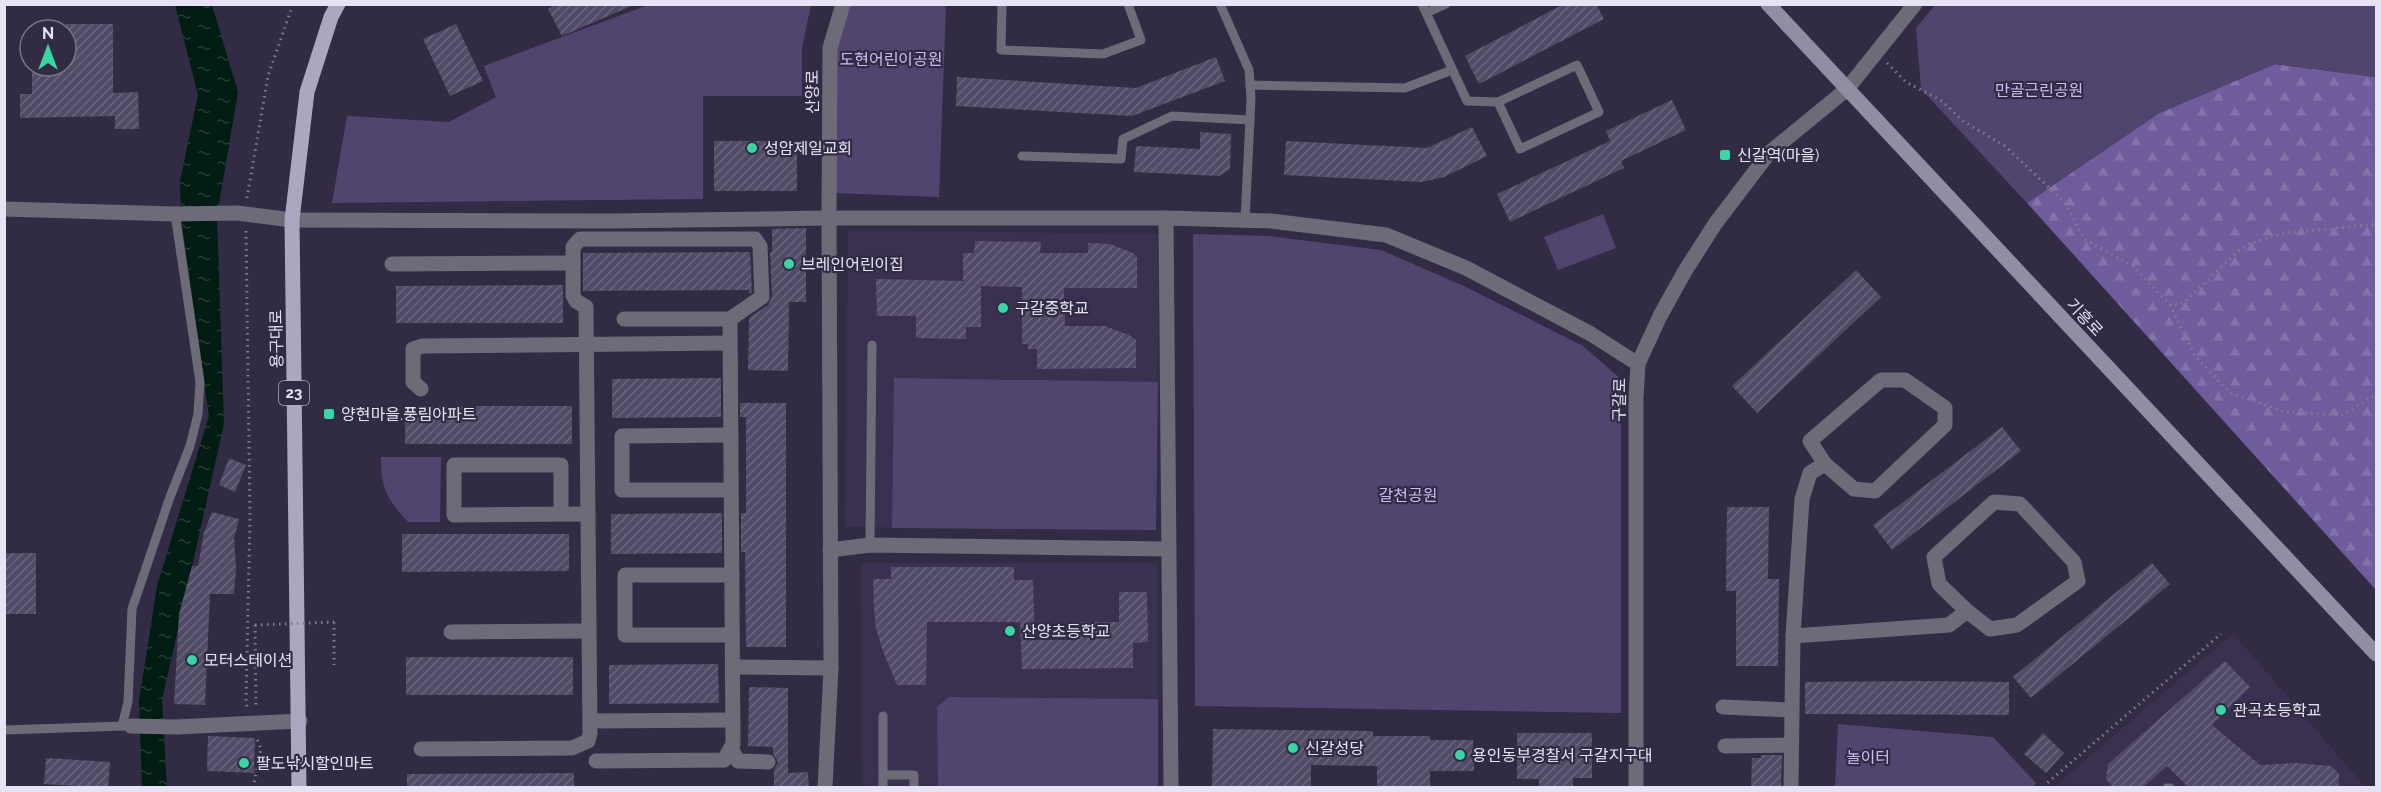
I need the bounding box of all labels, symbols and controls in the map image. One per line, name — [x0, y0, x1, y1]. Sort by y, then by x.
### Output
north arrow — [18, 18, 78, 78]
text: N — [42, 24, 54, 43]
park label: 도현어린이공원 — [839, 50, 943, 69]
street label: 산양로 — [803, 70, 822, 114]
park label: 만골근린공원 — [1995, 81, 2083, 100]
place label: 성암제일교회 — [764, 139, 852, 158]
marker: 성암제일교회 — [745, 141, 759, 155]
place label: 신갈역(마을) — [1737, 146, 1819, 165]
marker: 신갈역(마을) — [1718, 148, 1732, 162]
place label: 브레인어린이집 — [801, 255, 904, 274]
marker: 브레인어린이집 — [782, 257, 796, 271]
street label: 기흥로 — [2063, 295, 2107, 340]
place label: 구갈중학교 — [1015, 299, 1089, 318]
marker: 구갈중학교 — [996, 301, 1010, 315]
street label: 용구대로 — [266, 309, 287, 369]
street label: 구갈로 — [1610, 377, 1629, 422]
road number: 23 — [279, 381, 309, 405]
place label: 양현마을.풍림아파트 — [341, 405, 477, 424]
marker: 양현마을.풍림아파트 — [322, 407, 336, 421]
park label: 갈천공원 — [1379, 486, 1437, 505]
place label: 산양초등학교 — [1022, 622, 1110, 641]
marker: 산양초등학교 — [1003, 624, 1017, 638]
place label: 모터스테이션 — [204, 651, 292, 670]
marker: 모터스테이션 — [185, 653, 199, 667]
place label: 관곡초등학교 — [2233, 701, 2321, 720]
marker: 관곡초등학교 — [2214, 703, 2228, 717]
place label: 신갈성당 — [1305, 739, 1364, 758]
marker: 신갈성당 — [1286, 741, 1300, 755]
place label: 용인동부경찰서 구갈지구대 — [1472, 746, 1653, 765]
marker: 용인동부경찰서 구갈지구대 — [1453, 748, 1467, 762]
park label: 놀이터 — [1846, 748, 1890, 767]
place label: 팔도낚시할인마트 — [256, 754, 374, 773]
marker: 팔도낚시할인마트 — [237, 756, 251, 770]

